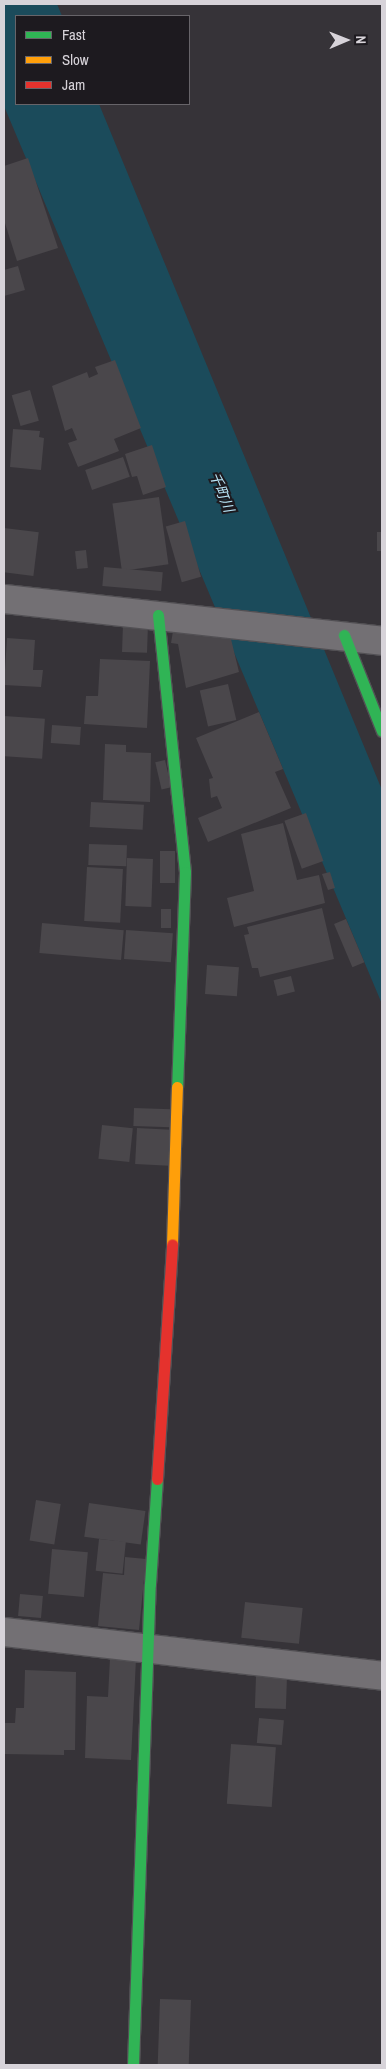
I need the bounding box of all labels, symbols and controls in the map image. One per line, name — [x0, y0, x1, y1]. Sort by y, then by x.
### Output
legend — [15, 15, 190, 105]
north arrow — [321, 15, 371, 65]
text: Fast — [62, 24, 85, 45]
text: N — [352, 35, 370, 44]
text: Slow — [62, 49, 89, 70]
text: Jam — [62, 74, 85, 95]
water label: 千町川 — [206, 469, 238, 515]

